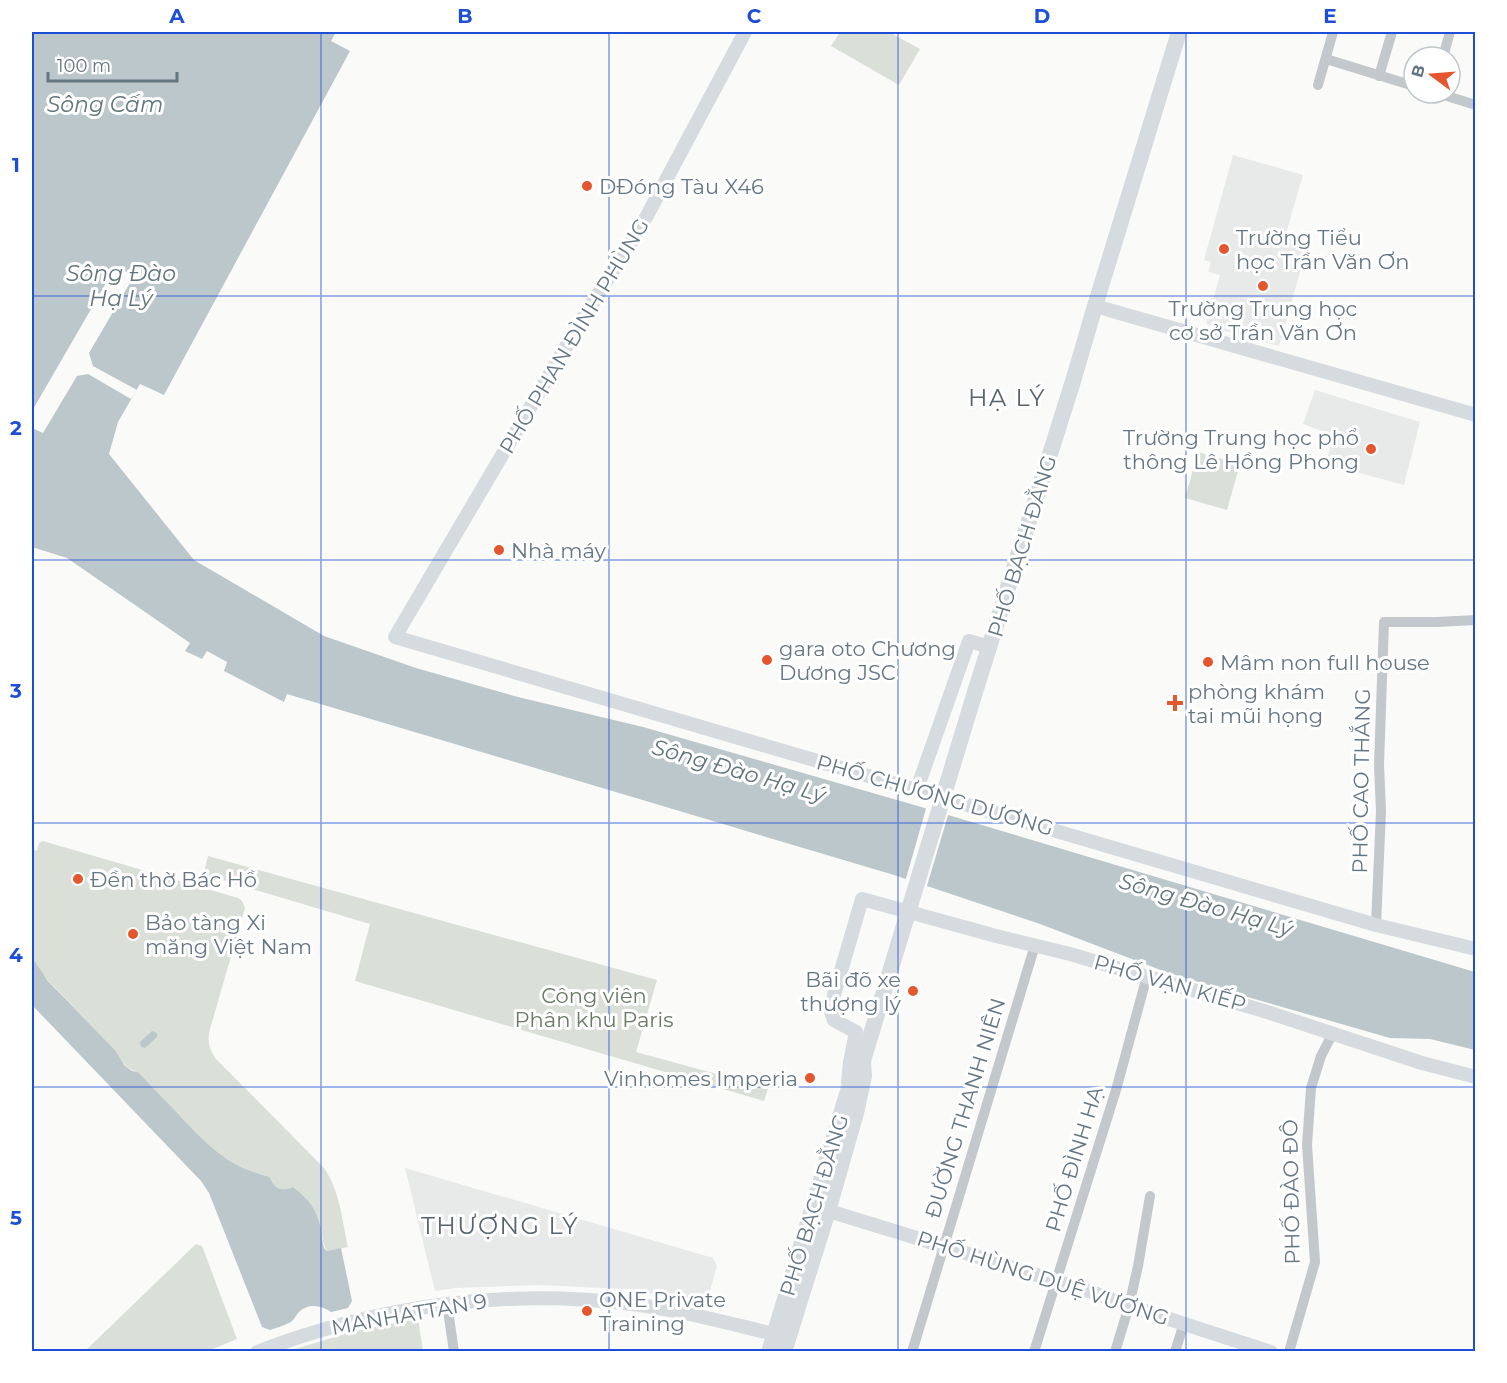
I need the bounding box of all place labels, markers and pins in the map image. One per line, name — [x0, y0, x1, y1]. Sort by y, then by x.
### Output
place label: DĐóng Tàu X46 — [599, 174, 764, 199]
marker: DĐóng Tàu X46 — [580, 179, 594, 193]
place label: Trường Tiểu học Trần Văn Ơn — [1236, 225, 1410, 274]
marker: Trường Tiểu học Trần Văn Ơn — [1217, 242, 1231, 256]
marker: Trường Trung học cơ sở Trần Văn Ơn — [1256, 279, 1270, 293]
place label: Trường Trung học cơ sở Trần Văn Ơn — [1169, 296, 1357, 345]
place label: Trường Trung học phổ thông Lê Hồng Phong — [1123, 425, 1359, 474]
marker: Trường Trung học phổ thông Lê Hồng Phong — [1364, 442, 1378, 456]
place label: Nhà máy — [511, 538, 606, 563]
marker: Nhà máy — [492, 543, 506, 557]
place label: gara oto Chương Dương JSC — [779, 636, 956, 685]
place label: Mâm non full house — [1220, 650, 1430, 675]
marker: gara oto Chương Dương JSC — [760, 653, 774, 667]
marker: Mâm non full house — [1201, 655, 1215, 669]
place label: phòng khám tai mũi họng — [1188, 679, 1325, 728]
marker: phòng khám tai mũi họng — [1166, 694, 1184, 712]
place label: Đền thờ Bác Hồ — [90, 867, 257, 892]
marker: Đền thờ Bác Hồ — [71, 872, 85, 886]
place label: Bảo tàng Xi măng Việt Nam — [145, 910, 312, 959]
marker: Bảo tàng Xi măng Việt Nam — [126, 927, 140, 941]
place label: Bãi đõ xe thượng lý — [800, 967, 902, 1016]
marker: Bãi đõ xe thượng lý — [906, 984, 920, 998]
place label: Vinhomes Imperia — [604, 1066, 798, 1091]
marker: Vinhomes Imperia — [803, 1071, 817, 1085]
place label: ONE Private Training — [599, 1287, 726, 1336]
marker: ONE Private Training — [580, 1304, 594, 1318]

